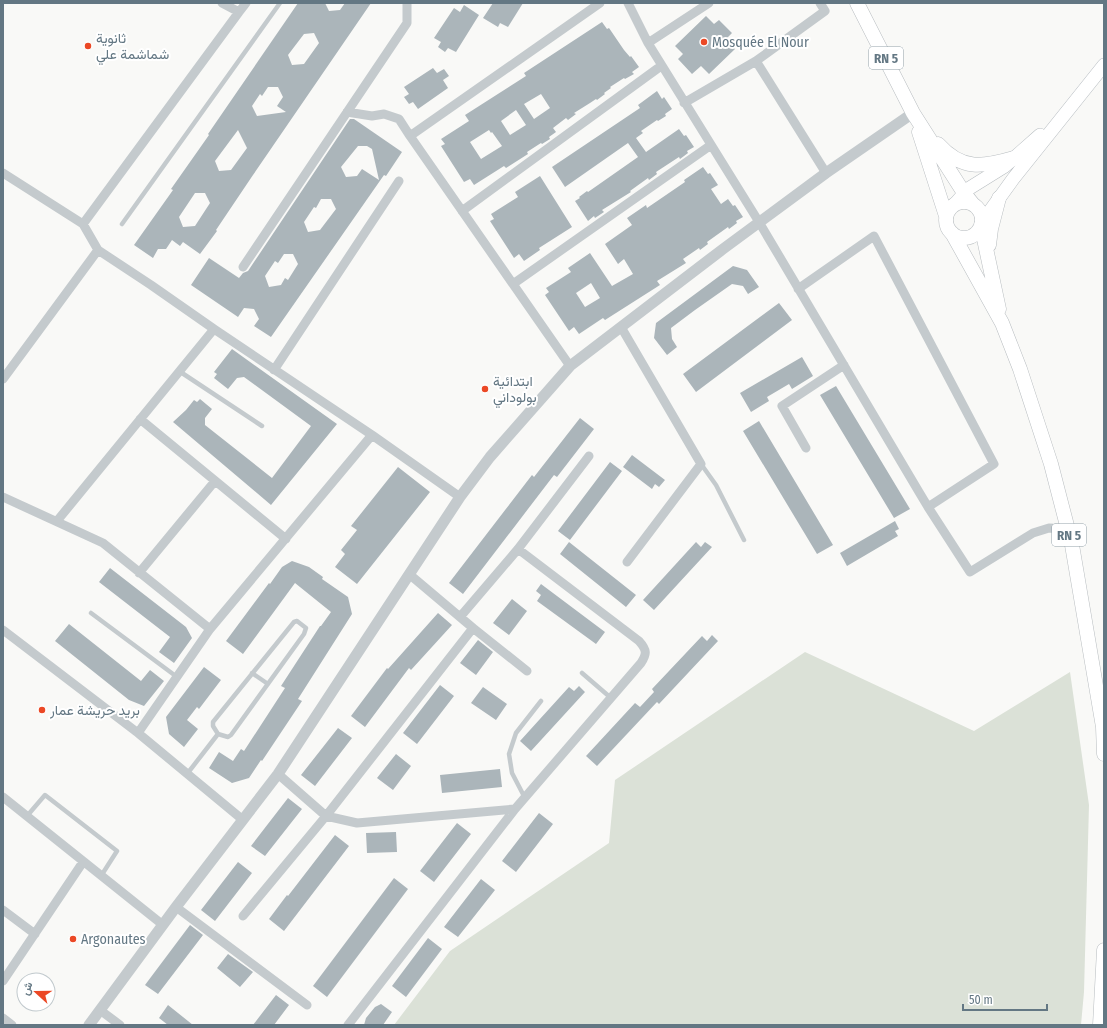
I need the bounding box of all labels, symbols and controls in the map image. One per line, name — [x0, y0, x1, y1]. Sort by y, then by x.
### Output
place label: ثانوية شماشمة علي — [96, 30, 169, 66]
place label: Mosquée El Nour — [712, 34, 809, 51]
marker: Mosquée El Nour — [699, 37, 709, 47]
marker: ثانوية شماشمة علي — [83, 41, 93, 51]
road number: RN 5 — [869, 47, 903, 69]
place label: ابتدائية بولوداني — [493, 373, 537, 409]
marker: ابتدائية بولوداني — [480, 384, 490, 394]
road number: RN 5 — [1052, 524, 1086, 546]
place label: بريد حريشة عمار — [49, 702, 140, 719]
marker: بريد حريشة عمار — [37, 705, 47, 715]
place label: Argonautes — [81, 931, 146, 948]
marker: Argonautes — [68, 934, 78, 944]
north arrow — [16, 972, 56, 1012]
text: ش — [19, 980, 36, 997]
scale bar — [963, 986, 1047, 1012]
text: 50 m — [969, 993, 993, 1007]

